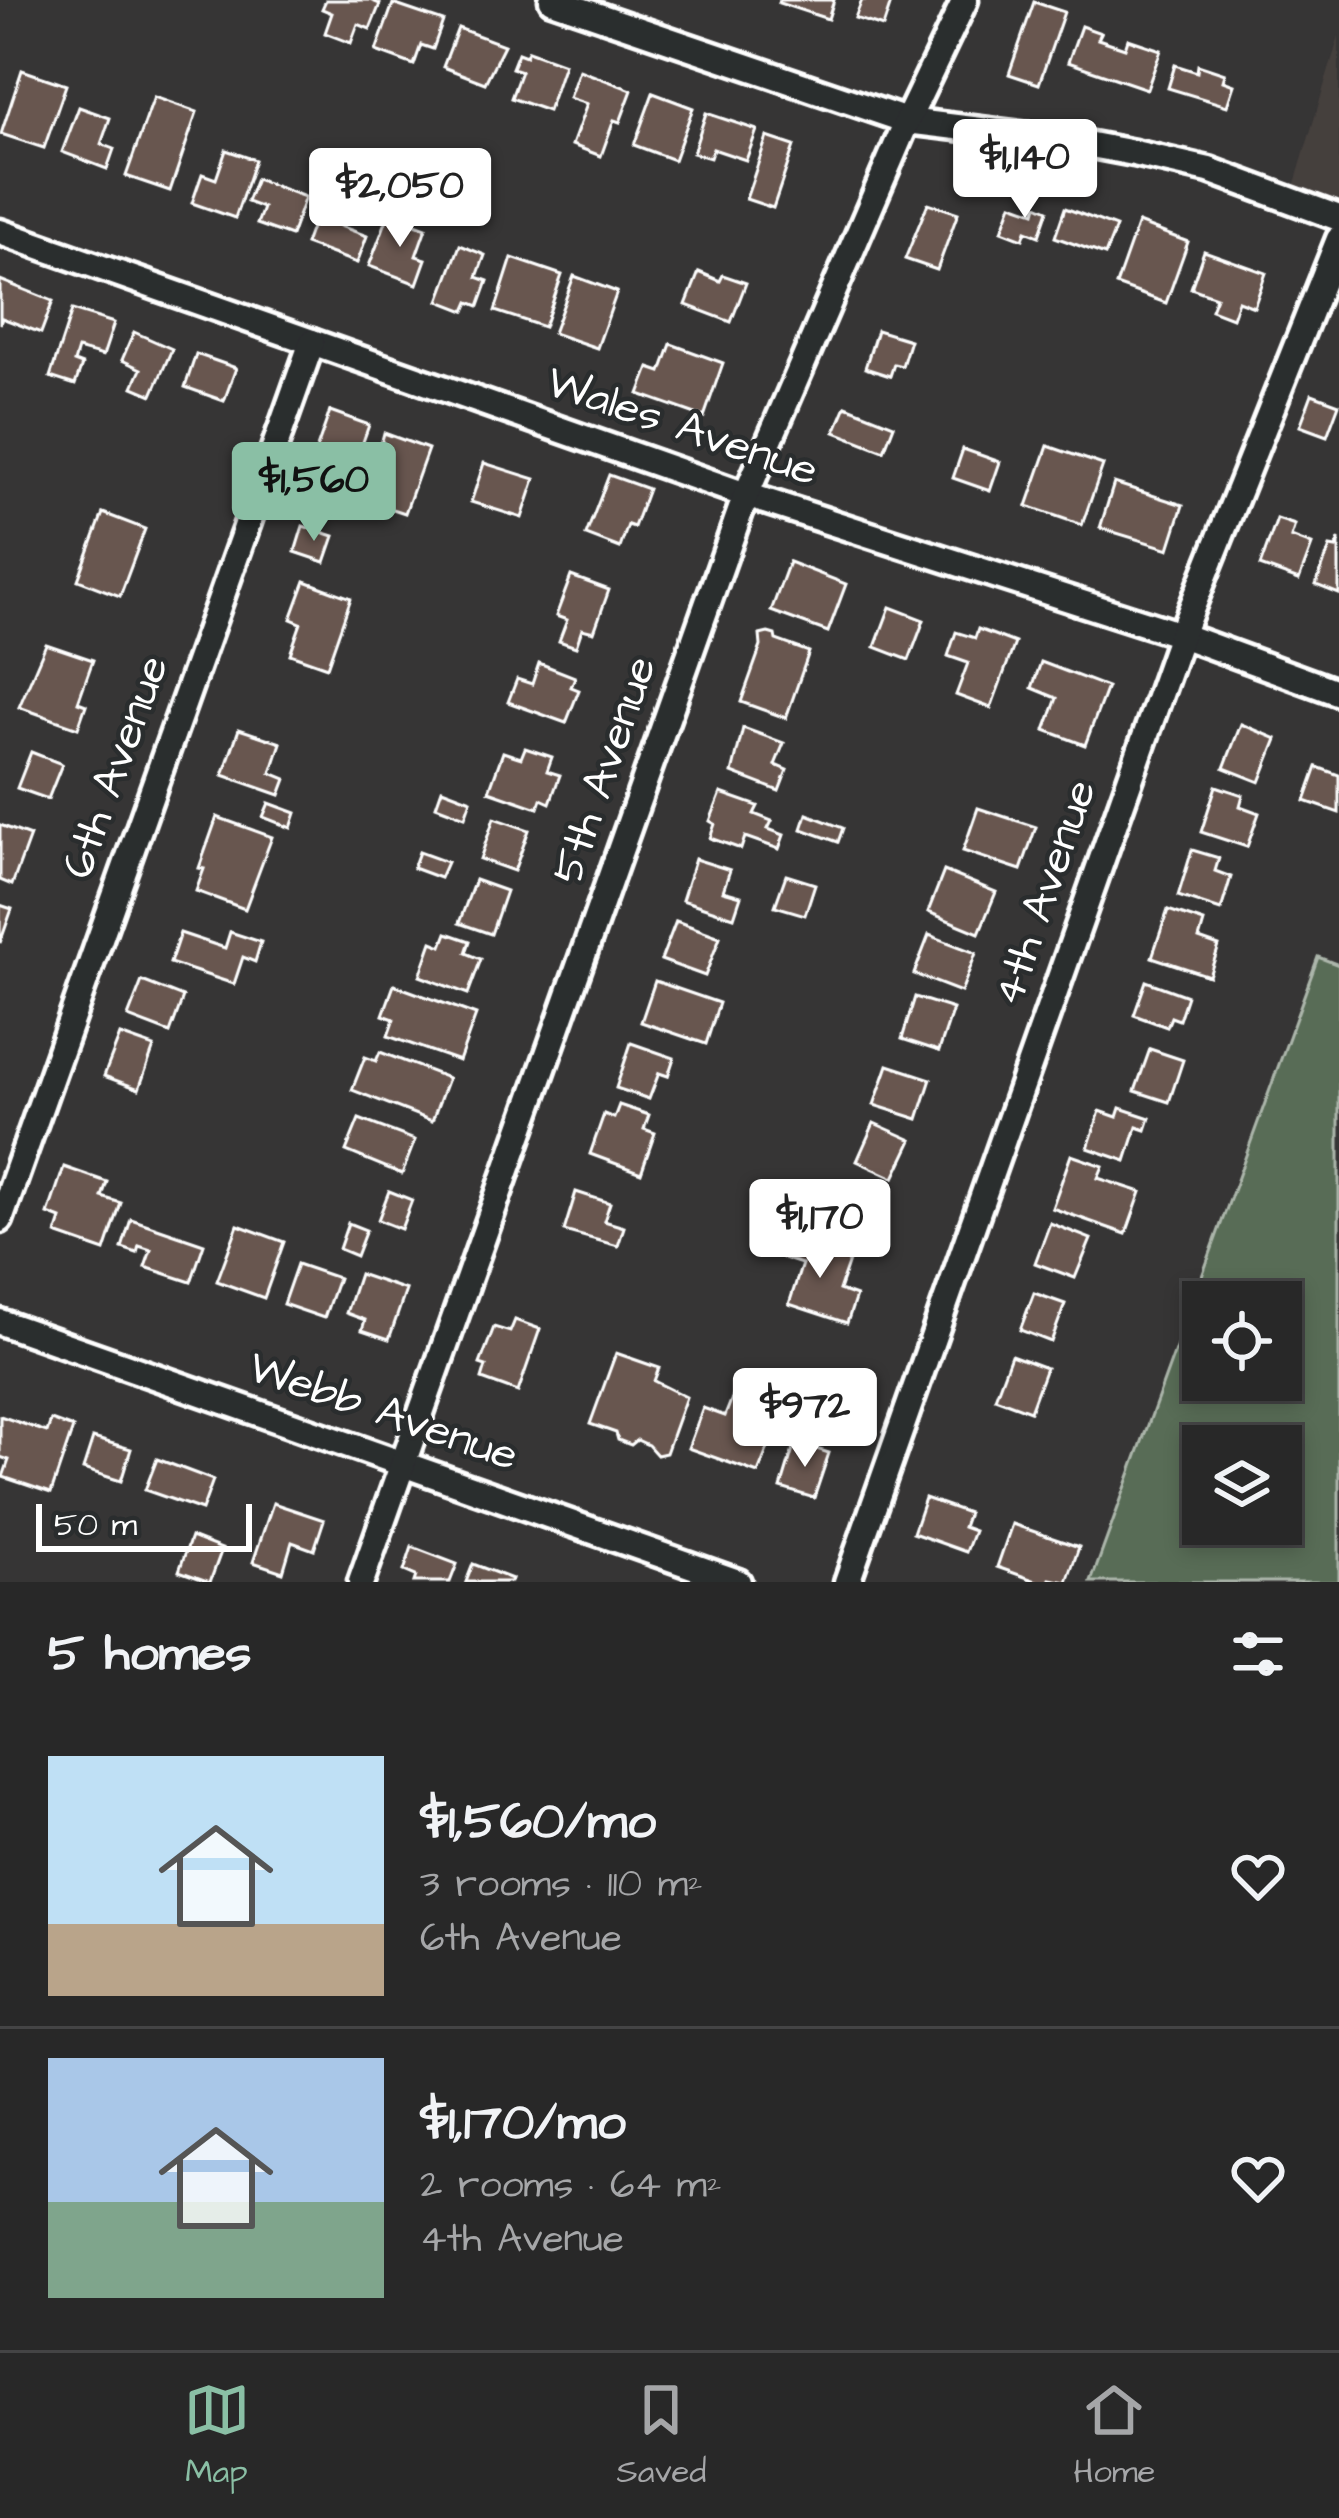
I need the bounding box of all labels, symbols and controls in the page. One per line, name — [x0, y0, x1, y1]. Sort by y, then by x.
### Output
pin: $1,140 — [927, 119, 1123, 221]
text: $1,140 — [980, 131, 1070, 185]
pin: $2,050 — [302, 148, 498, 250]
text: $2,050 — [336, 160, 464, 214]
street label: Wales Avenue — [538, 352, 826, 502]
pin: $1,560 — [216, 442, 412, 544]
text: $1,560 — [259, 454, 369, 508]
street label: 6th Avenue — [47, 647, 185, 887]
street label: 5th Avenue — [537, 648, 673, 892]
street label: 4th Avenue — [977, 772, 1113, 1014]
pin: $1,170 — [722, 1179, 918, 1281]
text: $1,170 — [776, 1191, 864, 1245]
map controls — [1182, 1281, 1302, 1545]
button: locate — [1182, 1281, 1302, 1401]
street label: Webb Avenue — [240, 1337, 526, 1487]
pin: $972 — [734, 1368, 876, 1470]
text: $972 — [760, 1380, 850, 1434]
button: layers — [1182, 1425, 1302, 1545]
scale bar — [36, 1498, 252, 1551]
text: 50 m — [54, 1502, 137, 1548]
text: 5 homes — [48, 1619, 251, 1690]
icon: filters — [1225, 1621, 1291, 1687]
text: $1,560/mo — [420, 1787, 656, 1858]
icon: home — [144, 1804, 288, 1948]
icon: heart — [1225, 1843, 1291, 1909]
text: 3 rooms · 110 m² — [420, 1858, 703, 1912]
text: 6th Avenue — [420, 1912, 622, 1966]
text: $1,170/mo — [420, 2088, 626, 2159]
icon: home — [144, 2106, 288, 2250]
icon: heart — [1225, 2145, 1291, 2211]
text: 2 rooms · 64 m² — [420, 2159, 722, 2213]
text: 4th Avenue — [420, 2213, 624, 2267]
tab: Map — [184, 2377, 250, 2495]
tab: Saved — [617, 2377, 706, 2495]
tab: Home — [1073, 2377, 1155, 2495]

